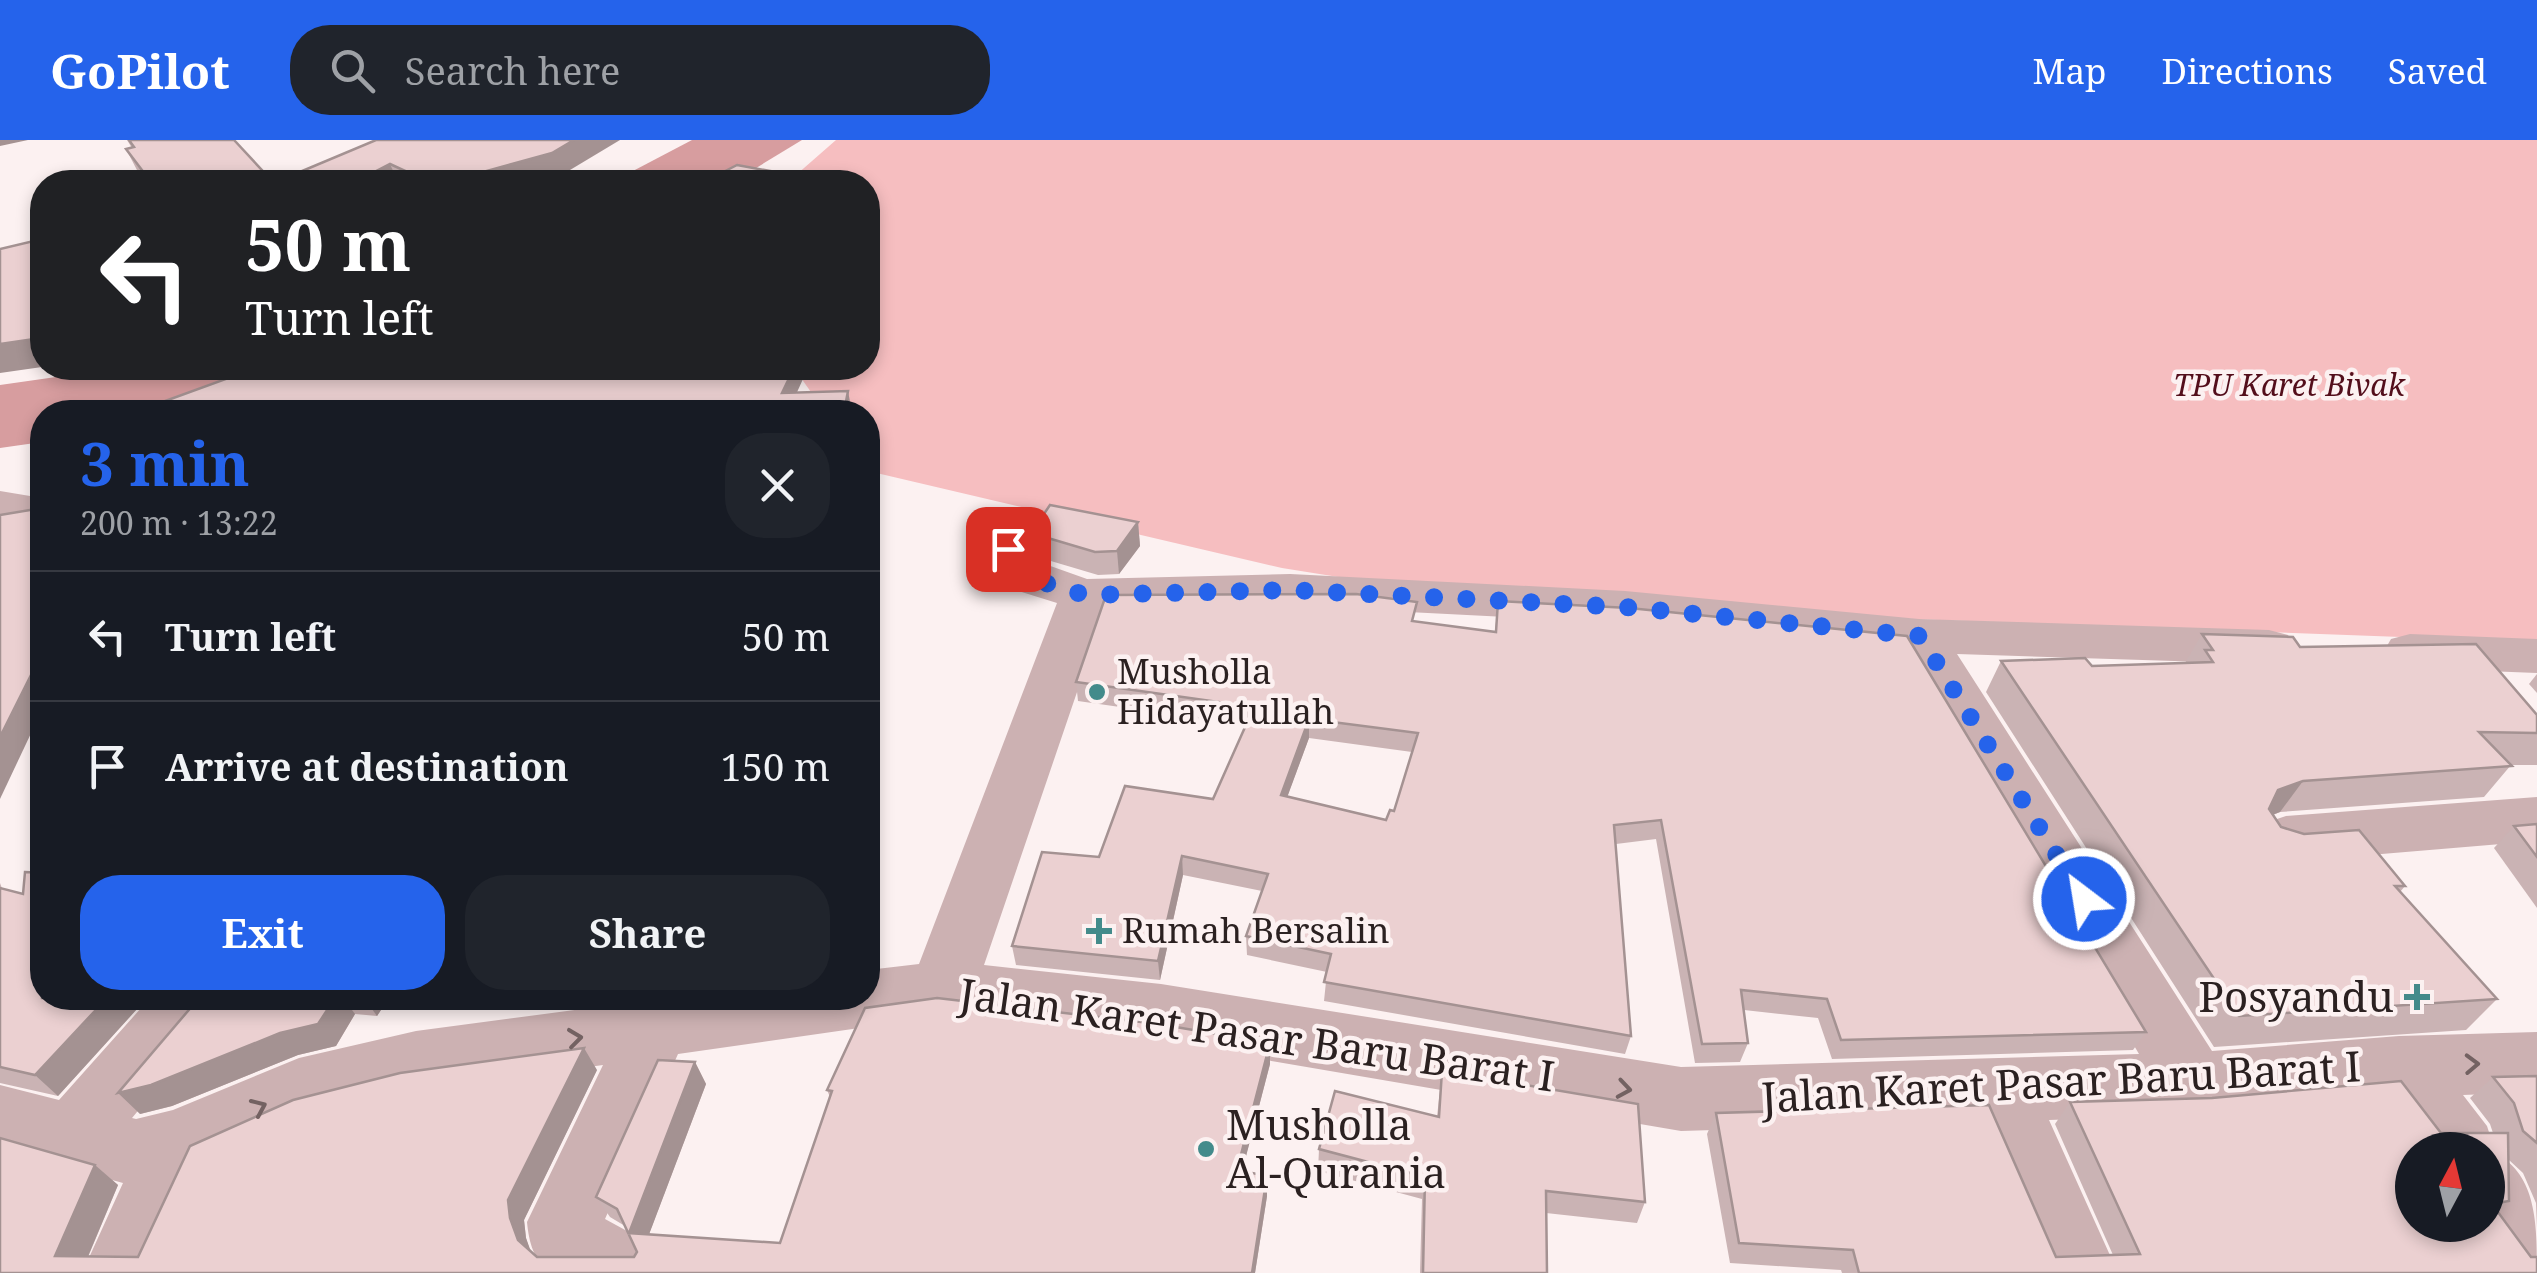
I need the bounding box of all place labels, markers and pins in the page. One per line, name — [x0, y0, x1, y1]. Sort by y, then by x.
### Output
pin — [966, 507, 1051, 592]
place label: Musholla Hidayatullah — [1117, 647, 1334, 734]
marker: Musholla Hidayatullah — [1086, 681, 1108, 703]
place label: Rumah Bersalin — [1122, 906, 1390, 953]
marker: Rumah Bersalin — [1086, 918, 1112, 944]
place label: Posyandu — [2199, 967, 2394, 1024]
marker: Posyandu — [2404, 984, 2430, 1010]
place label: Musholla Al-Qurania — [1226, 1095, 1446, 1200]
marker: Musholla Al-Qurania — [1195, 1138, 1217, 1160]

